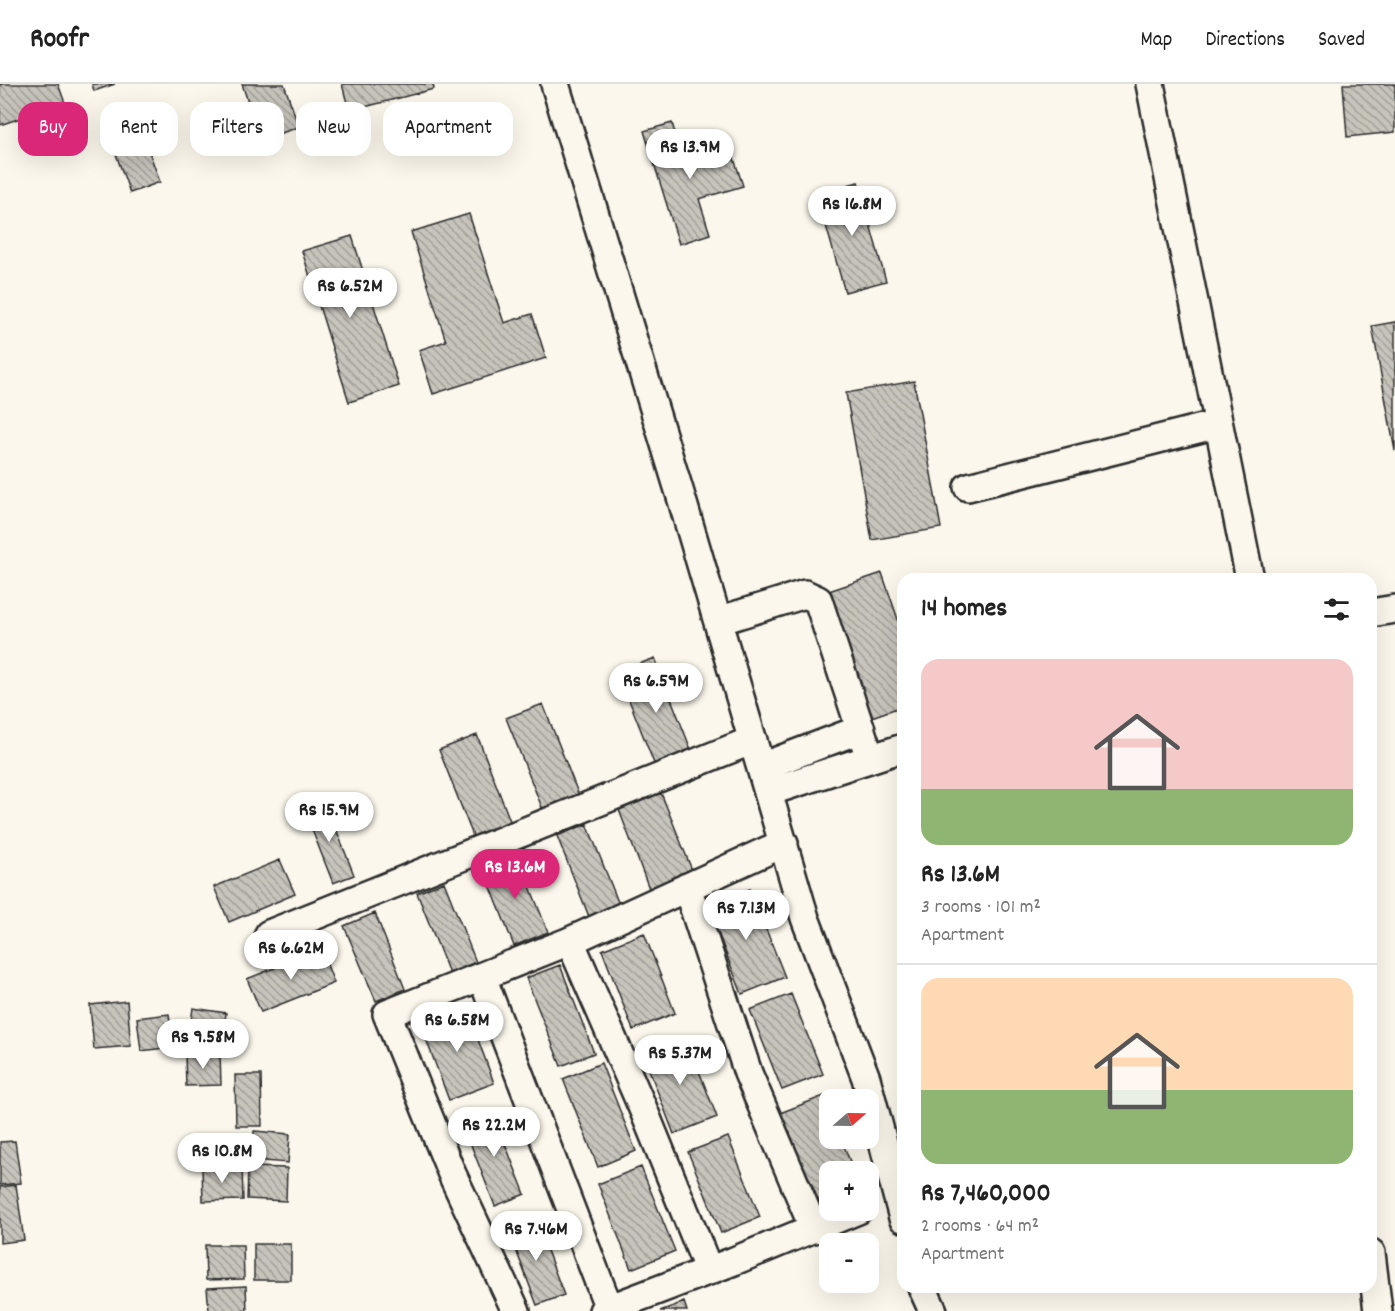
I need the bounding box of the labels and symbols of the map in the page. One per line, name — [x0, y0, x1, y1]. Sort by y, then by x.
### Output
pin: Rs 13.9M — [628, 129, 752, 180]
pin: Rs 16.8M — [790, 186, 914, 237]
pin: Rs 6.52M — [288, 268, 412, 319]
pin: Rs 6.59M — [594, 663, 718, 714]
pin: Rs 15.9M — [267, 792, 391, 843]
pin: Rs 13.6M — [453, 849, 577, 900]
pin: Rs 7.13M — [684, 890, 808, 941]
pin: Rs 6.62M — [229, 930, 353, 981]
pin: Rs 6.58M — [395, 1002, 519, 1053]
pin: Rs 9.58M — [141, 1019, 265, 1070]
pin: Rs 5.37M — [618, 1035, 742, 1086]
north arrow — [819, 1089, 879, 1149]
pin: Rs 22.2M — [432, 1107, 556, 1158]
pin: Rs 10.8M — [160, 1133, 284, 1184]
pin: Rs 7.46M — [474, 1211, 598, 1262]

